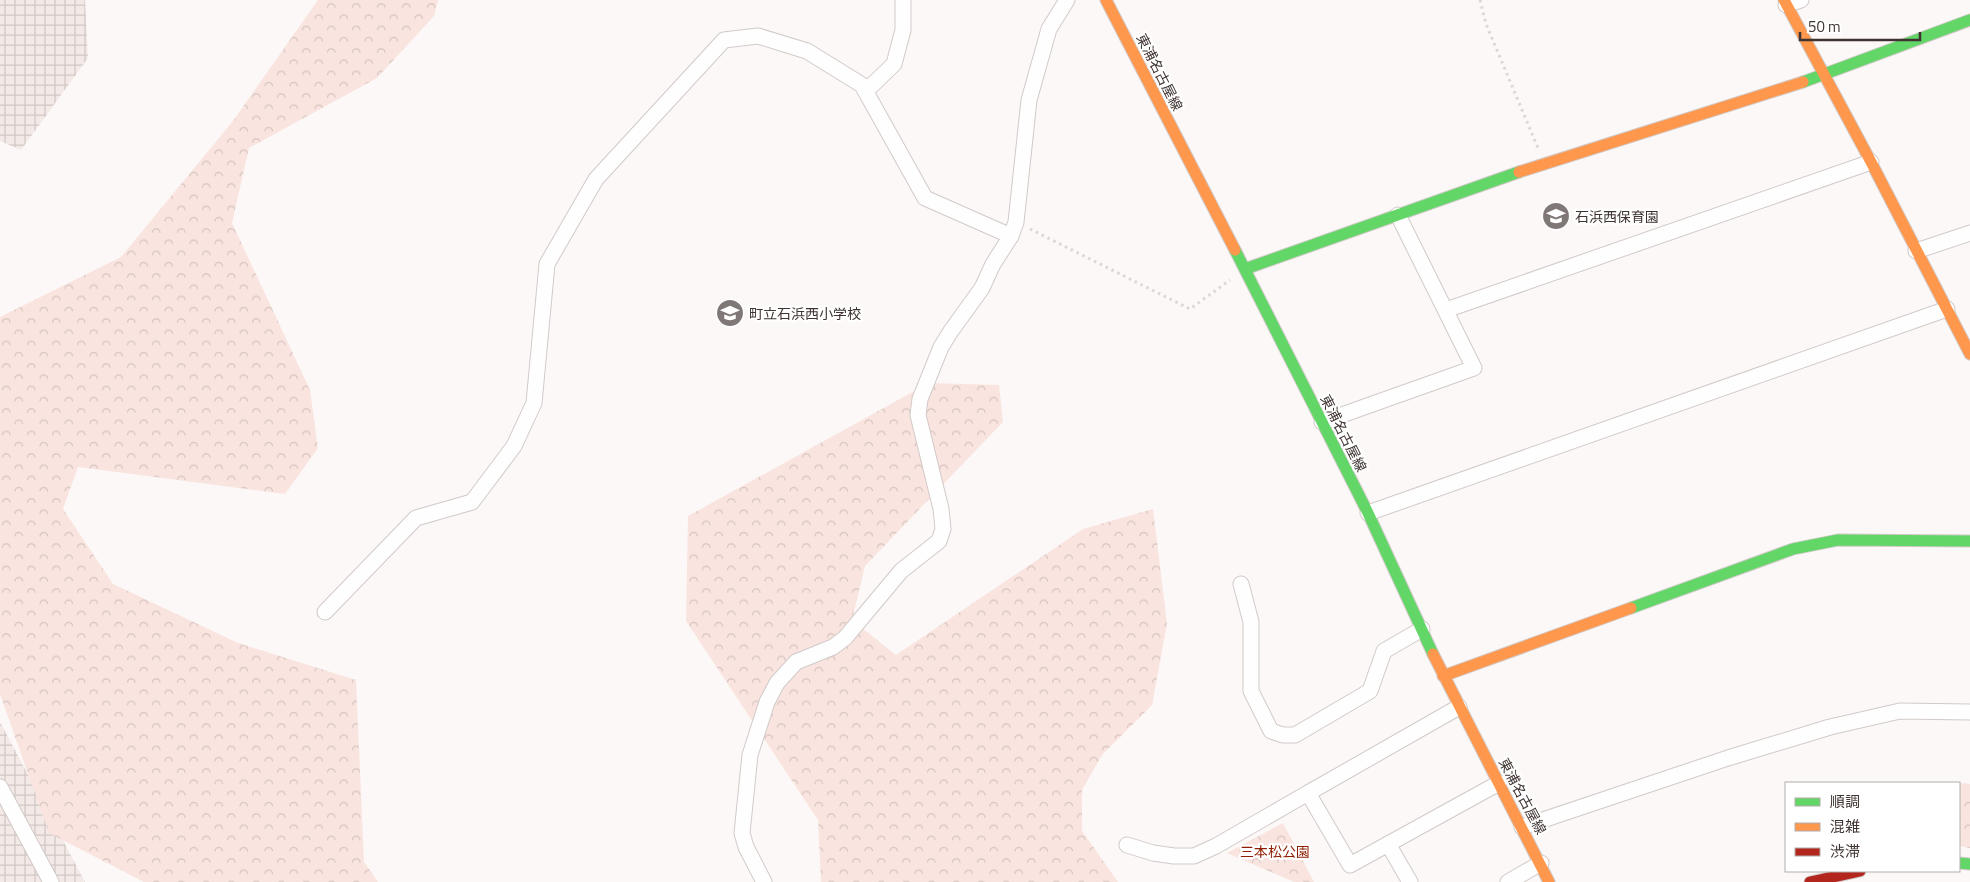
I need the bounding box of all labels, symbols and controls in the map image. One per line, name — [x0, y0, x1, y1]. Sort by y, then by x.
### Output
scale bar — [1800, 10, 1920, 42]
text: 50 m — [1808, 15, 1841, 38]
street label: 東浦名古屋線 — [1132, 30, 1188, 114]
school or university icon: 石浜西保育園 — [1541, 201, 1571, 231]
place label: 石浜西保育園 — [1575, 206, 1659, 227]
school or university icon: 町立石浜西小学校 — [715, 298, 745, 328]
place label: 町立石浜西小学校 — [749, 303, 861, 324]
street label: 東浦名古屋線 — [1316, 391, 1372, 475]
street label: 東浦名古屋線 — [1494, 754, 1552, 838]
legend — [1785, 782, 1960, 872]
text: 順調 — [1830, 790, 1860, 813]
text: 混雑 — [1830, 815, 1860, 838]
text: 渋滞 — [1830, 840, 1860, 863]
park label: 三本松公園 — [1240, 841, 1310, 862]

